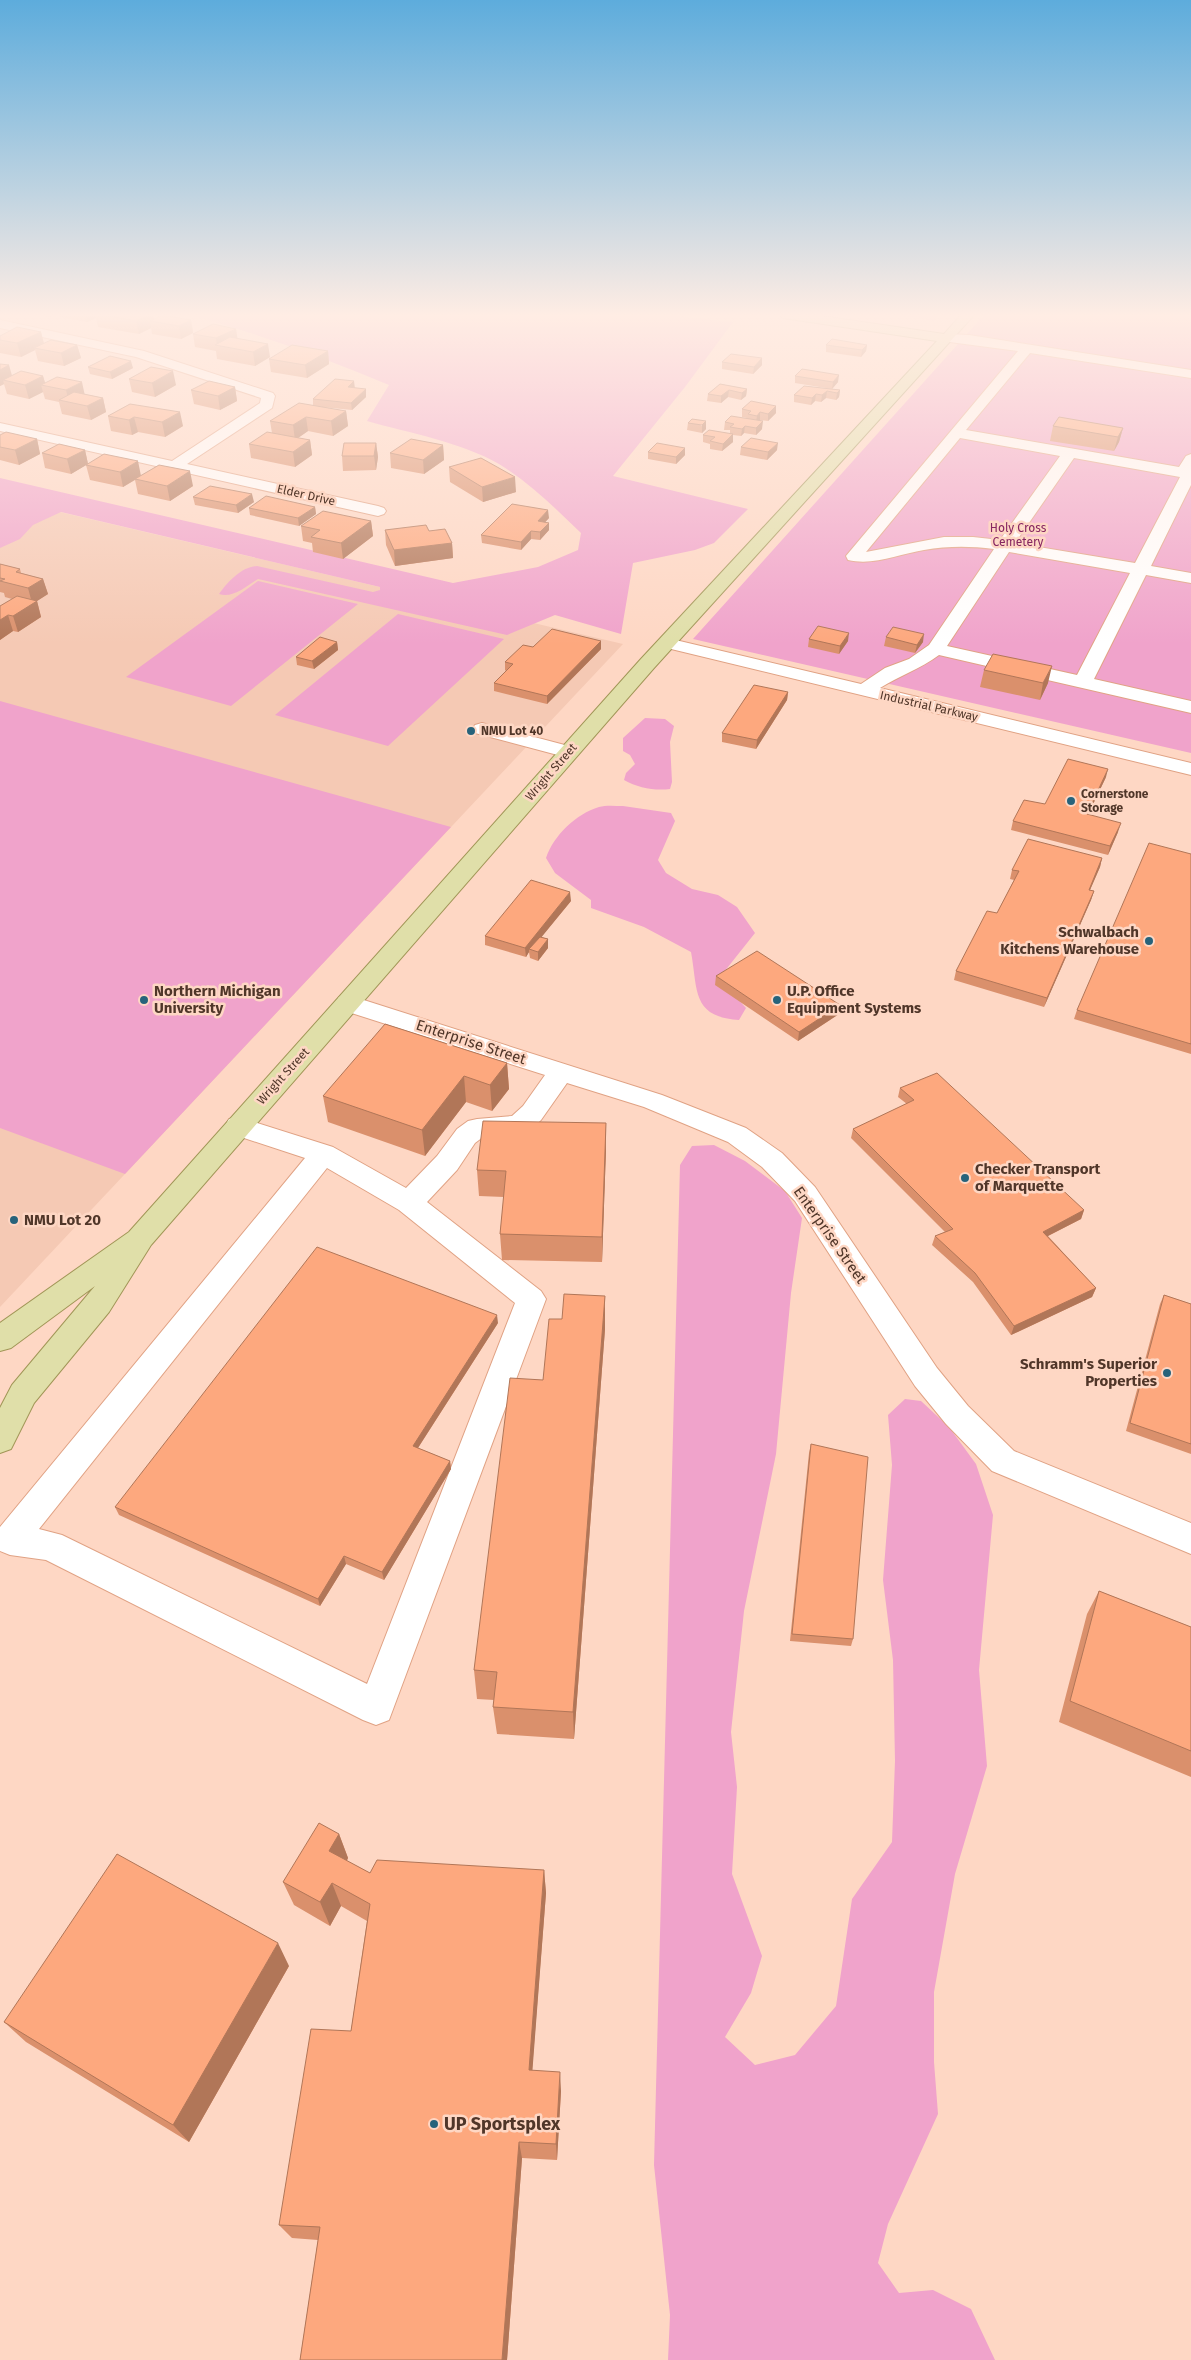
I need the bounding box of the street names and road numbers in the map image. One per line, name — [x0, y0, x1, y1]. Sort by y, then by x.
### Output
street label: Elder Drive — [275, 481, 337, 509]
street label: Industrial Parkway — [879, 688, 979, 724]
street label: Wright Street — [522, 740, 580, 803]
street label: Enterprise Street — [414, 1016, 529, 1068]
street label: Wright Street — [254, 1044, 312, 1107]
street label: Enterprise Street — [790, 1183, 871, 1288]

